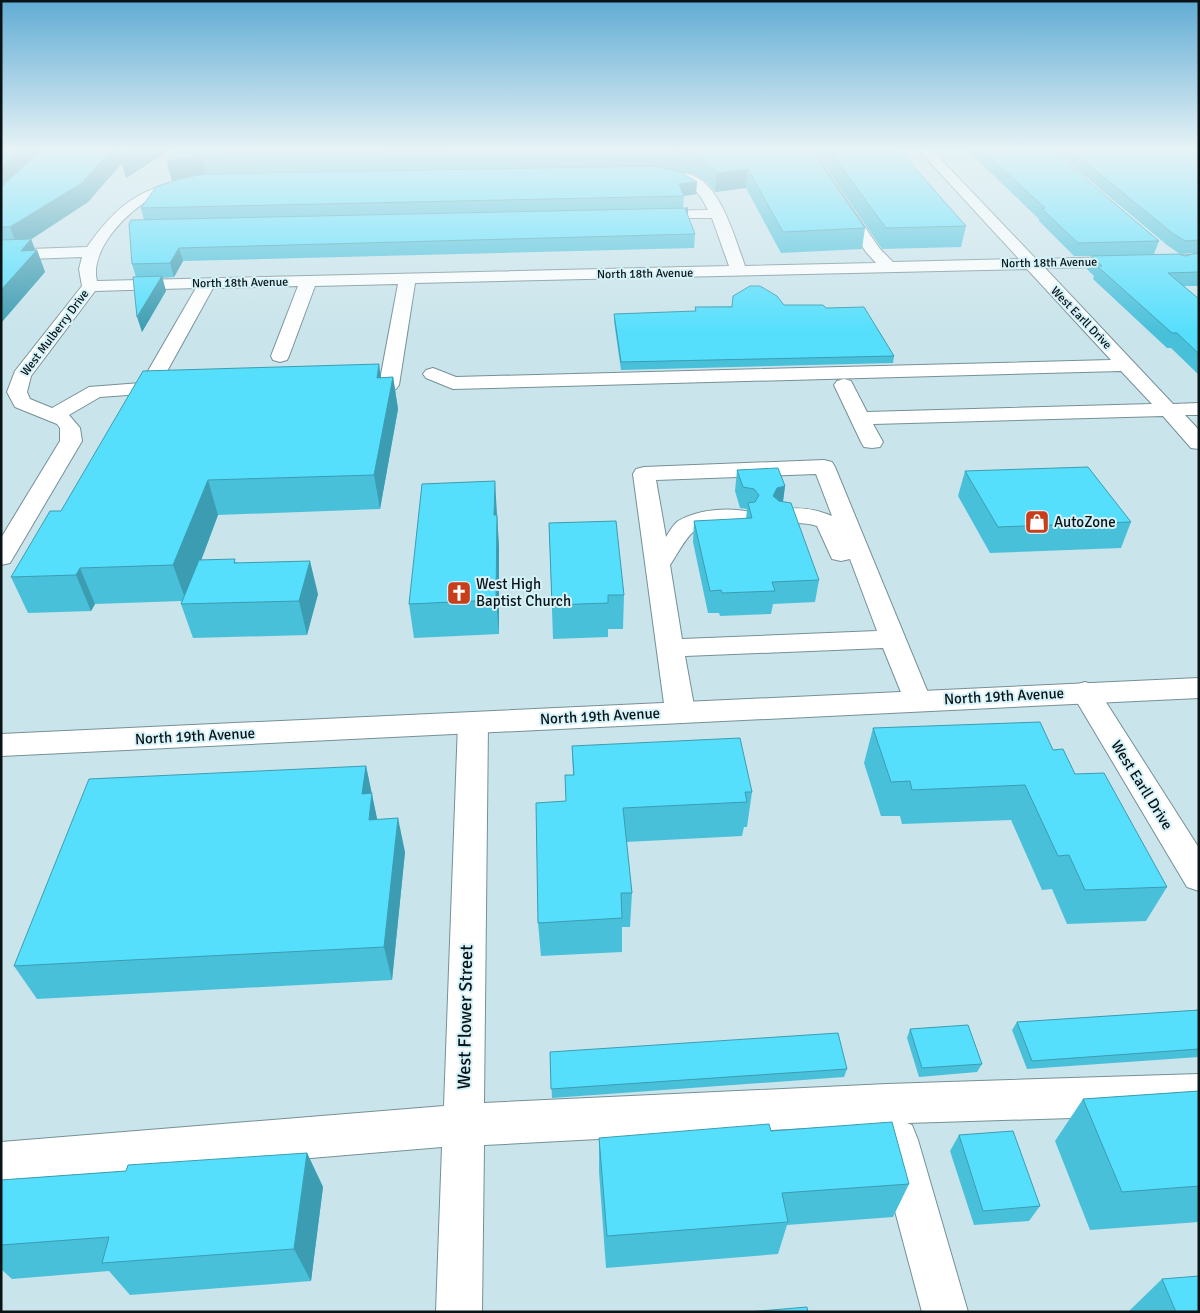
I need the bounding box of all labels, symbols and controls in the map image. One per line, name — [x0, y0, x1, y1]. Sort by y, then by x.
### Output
street label: North 18th Avenue — [1001, 255, 1097, 271]
street label: North 18th Avenue — [597, 266, 693, 282]
street label: North 18th Avenue — [192, 275, 288, 291]
street label: West Earll Drive — [1047, 283, 1115, 353]
street label: West Mulberry Drive — [18, 287, 92, 379]
shop icon: AutoZone — [1024, 509, 1050, 535]
place label: AutoZone — [1054, 513, 1116, 531]
place label: West High Baptist Church — [476, 575, 571, 610]
church icon: West High Baptist Church — [446, 580, 472, 606]
street label: North 19th Avenue — [943, 684, 1065, 708]
street label: North 19th Avenue — [539, 704, 661, 728]
street label: North 19th Avenue — [134, 724, 256, 748]
street label: West Earll Drive — [1107, 737, 1177, 833]
street label: West Flower Street — [453, 944, 477, 1090]

